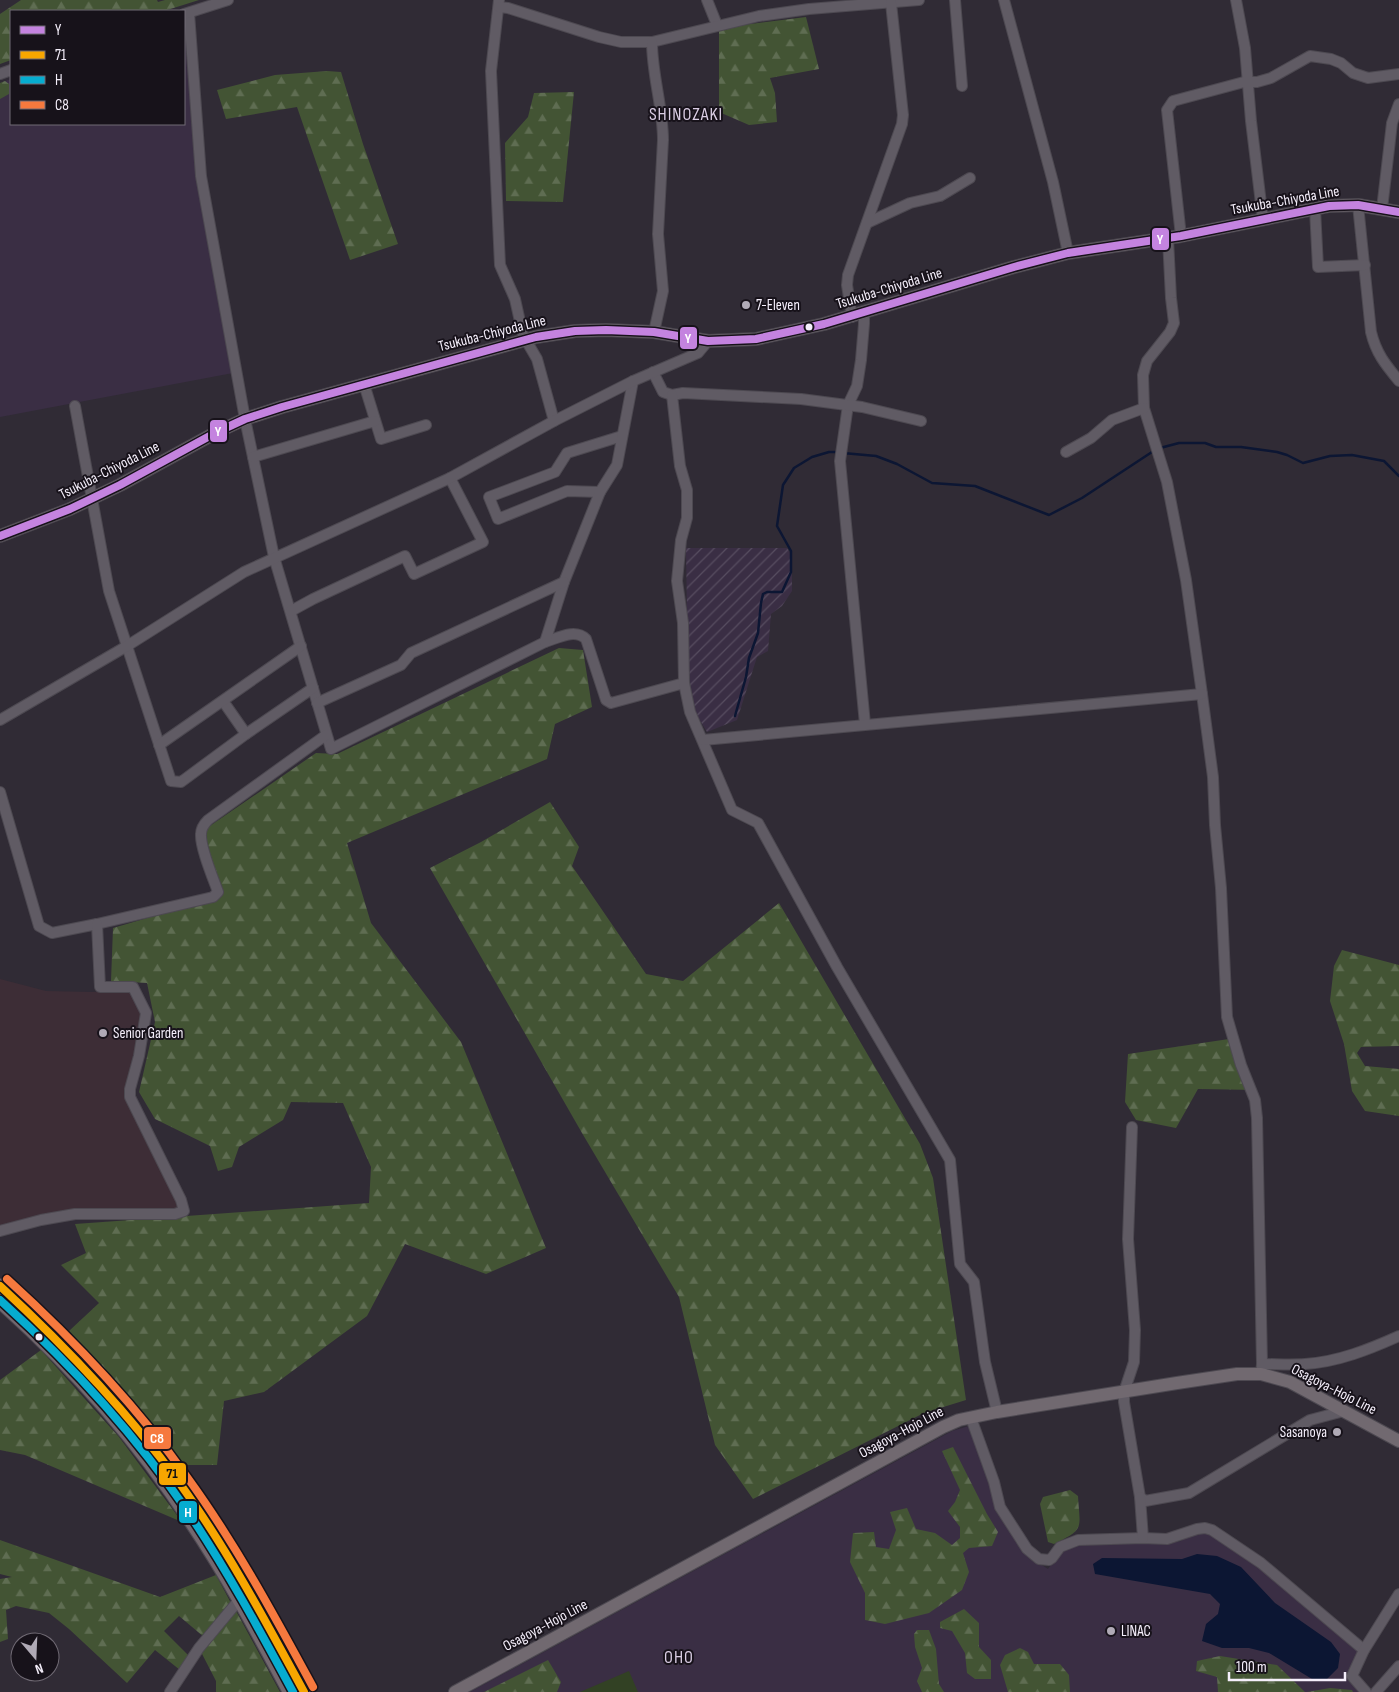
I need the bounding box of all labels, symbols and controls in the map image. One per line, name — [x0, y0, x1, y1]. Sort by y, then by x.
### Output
legend — [10, 10, 185, 125]
text: Y — [55, 21, 62, 40]
text: 71 — [55, 46, 67, 65]
text: H — [55, 71, 63, 90]
text: C8 — [55, 96, 69, 115]
district label: SHINOZAKI — [649, 104, 723, 125]
street label: Tsukuba-Chiyoda Line — [1229, 182, 1341, 219]
line badge: Y — [1151, 227, 1170, 251]
text: Y — [1157, 231, 1164, 248]
street label: Tsukuba-Chiyoda Line — [834, 263, 944, 314]
place label: 7-Eleven — [756, 296, 800, 315]
marker: 7-Eleven — [740, 299, 752, 311]
street label: Tsukuba-Chiyoda Line — [436, 311, 548, 356]
unlabelled marker — [804, 322, 814, 332]
line badge: Y — [679, 326, 698, 350]
text: Y — [685, 330, 692, 347]
line badge: Y — [209, 419, 228, 443]
text: Y — [215, 423, 222, 440]
street label: Tsukuba-Chiyoda Line — [56, 437, 163, 504]
place label: Senior Garden — [113, 1024, 184, 1043]
marker: Senior Garden — [97, 1027, 109, 1039]
unlabelled marker — [34, 1332, 44, 1342]
street label: Osagoya-Hojo Line — [1288, 1360, 1380, 1419]
street label: Osagoya-Hojo Line — [856, 1402, 947, 1463]
place label: Sasanoya — [1280, 1423, 1327, 1442]
line badge: C8 — [143, 1426, 172, 1450]
marker: Sasanoya — [1331, 1426, 1343, 1438]
text: C8 — [150, 1430, 164, 1447]
line badge: 71 — [158, 1462, 187, 1486]
text: 71 — [166, 1465, 178, 1482]
line badge: H — [178, 1500, 198, 1524]
text: H — [184, 1504, 192, 1521]
street label: Osagoya-Hojo Line — [500, 1595, 591, 1656]
place label: LINAC — [1121, 1622, 1151, 1641]
marker: LINAC — [1105, 1625, 1117, 1637]
north arrow — [10, 1632, 60, 1682]
district label: OHO — [664, 1647, 694, 1668]
scale bar — [1229, 1650, 1345, 1682]
text: 100 m — [1236, 1658, 1267, 1677]
text: N — [33, 1660, 45, 1678]

